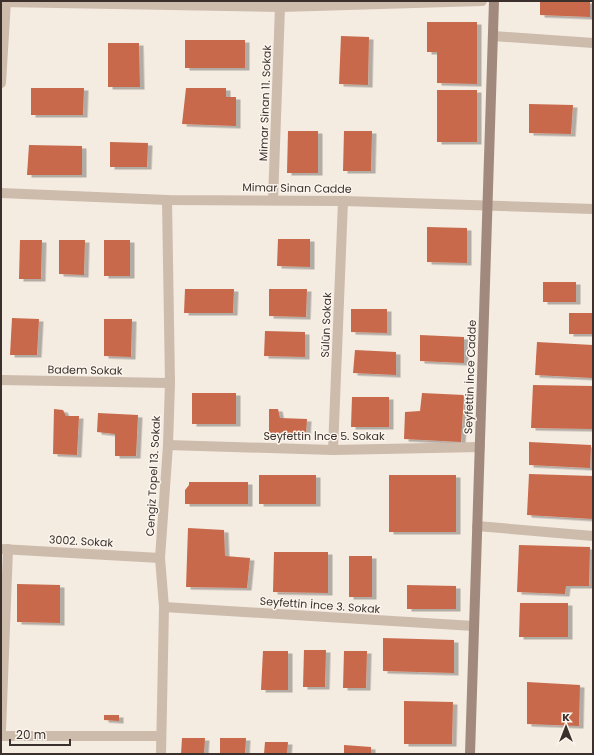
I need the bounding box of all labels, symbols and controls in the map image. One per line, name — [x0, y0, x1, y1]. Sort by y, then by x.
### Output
street label: Mimar Sinan 11. Sokak — [255, 44, 275, 161]
street label: Mimar Sinan Cadde — [242, 179, 352, 197]
street label: Sülün Sokak — [317, 292, 335, 358]
street label: Seyfettin İnce Cadde — [460, 319, 480, 434]
street label: Badem Sokak — [47, 361, 123, 379]
street label: Cengiz Topel 13. Sokak — [142, 415, 164, 537]
street label: Seyfettin İnce 5. Sokak — [263, 428, 385, 444]
street label: 3002. Sokak — [49, 531, 114, 551]
street label: Seyfettin İnce 3. Sokak — [259, 593, 381, 617]
north arrow — [546, 707, 586, 747]
text: K — [562, 709, 570, 725]
scale bar — [10, 721, 70, 747]
text: 20 m — [16, 726, 46, 743]

